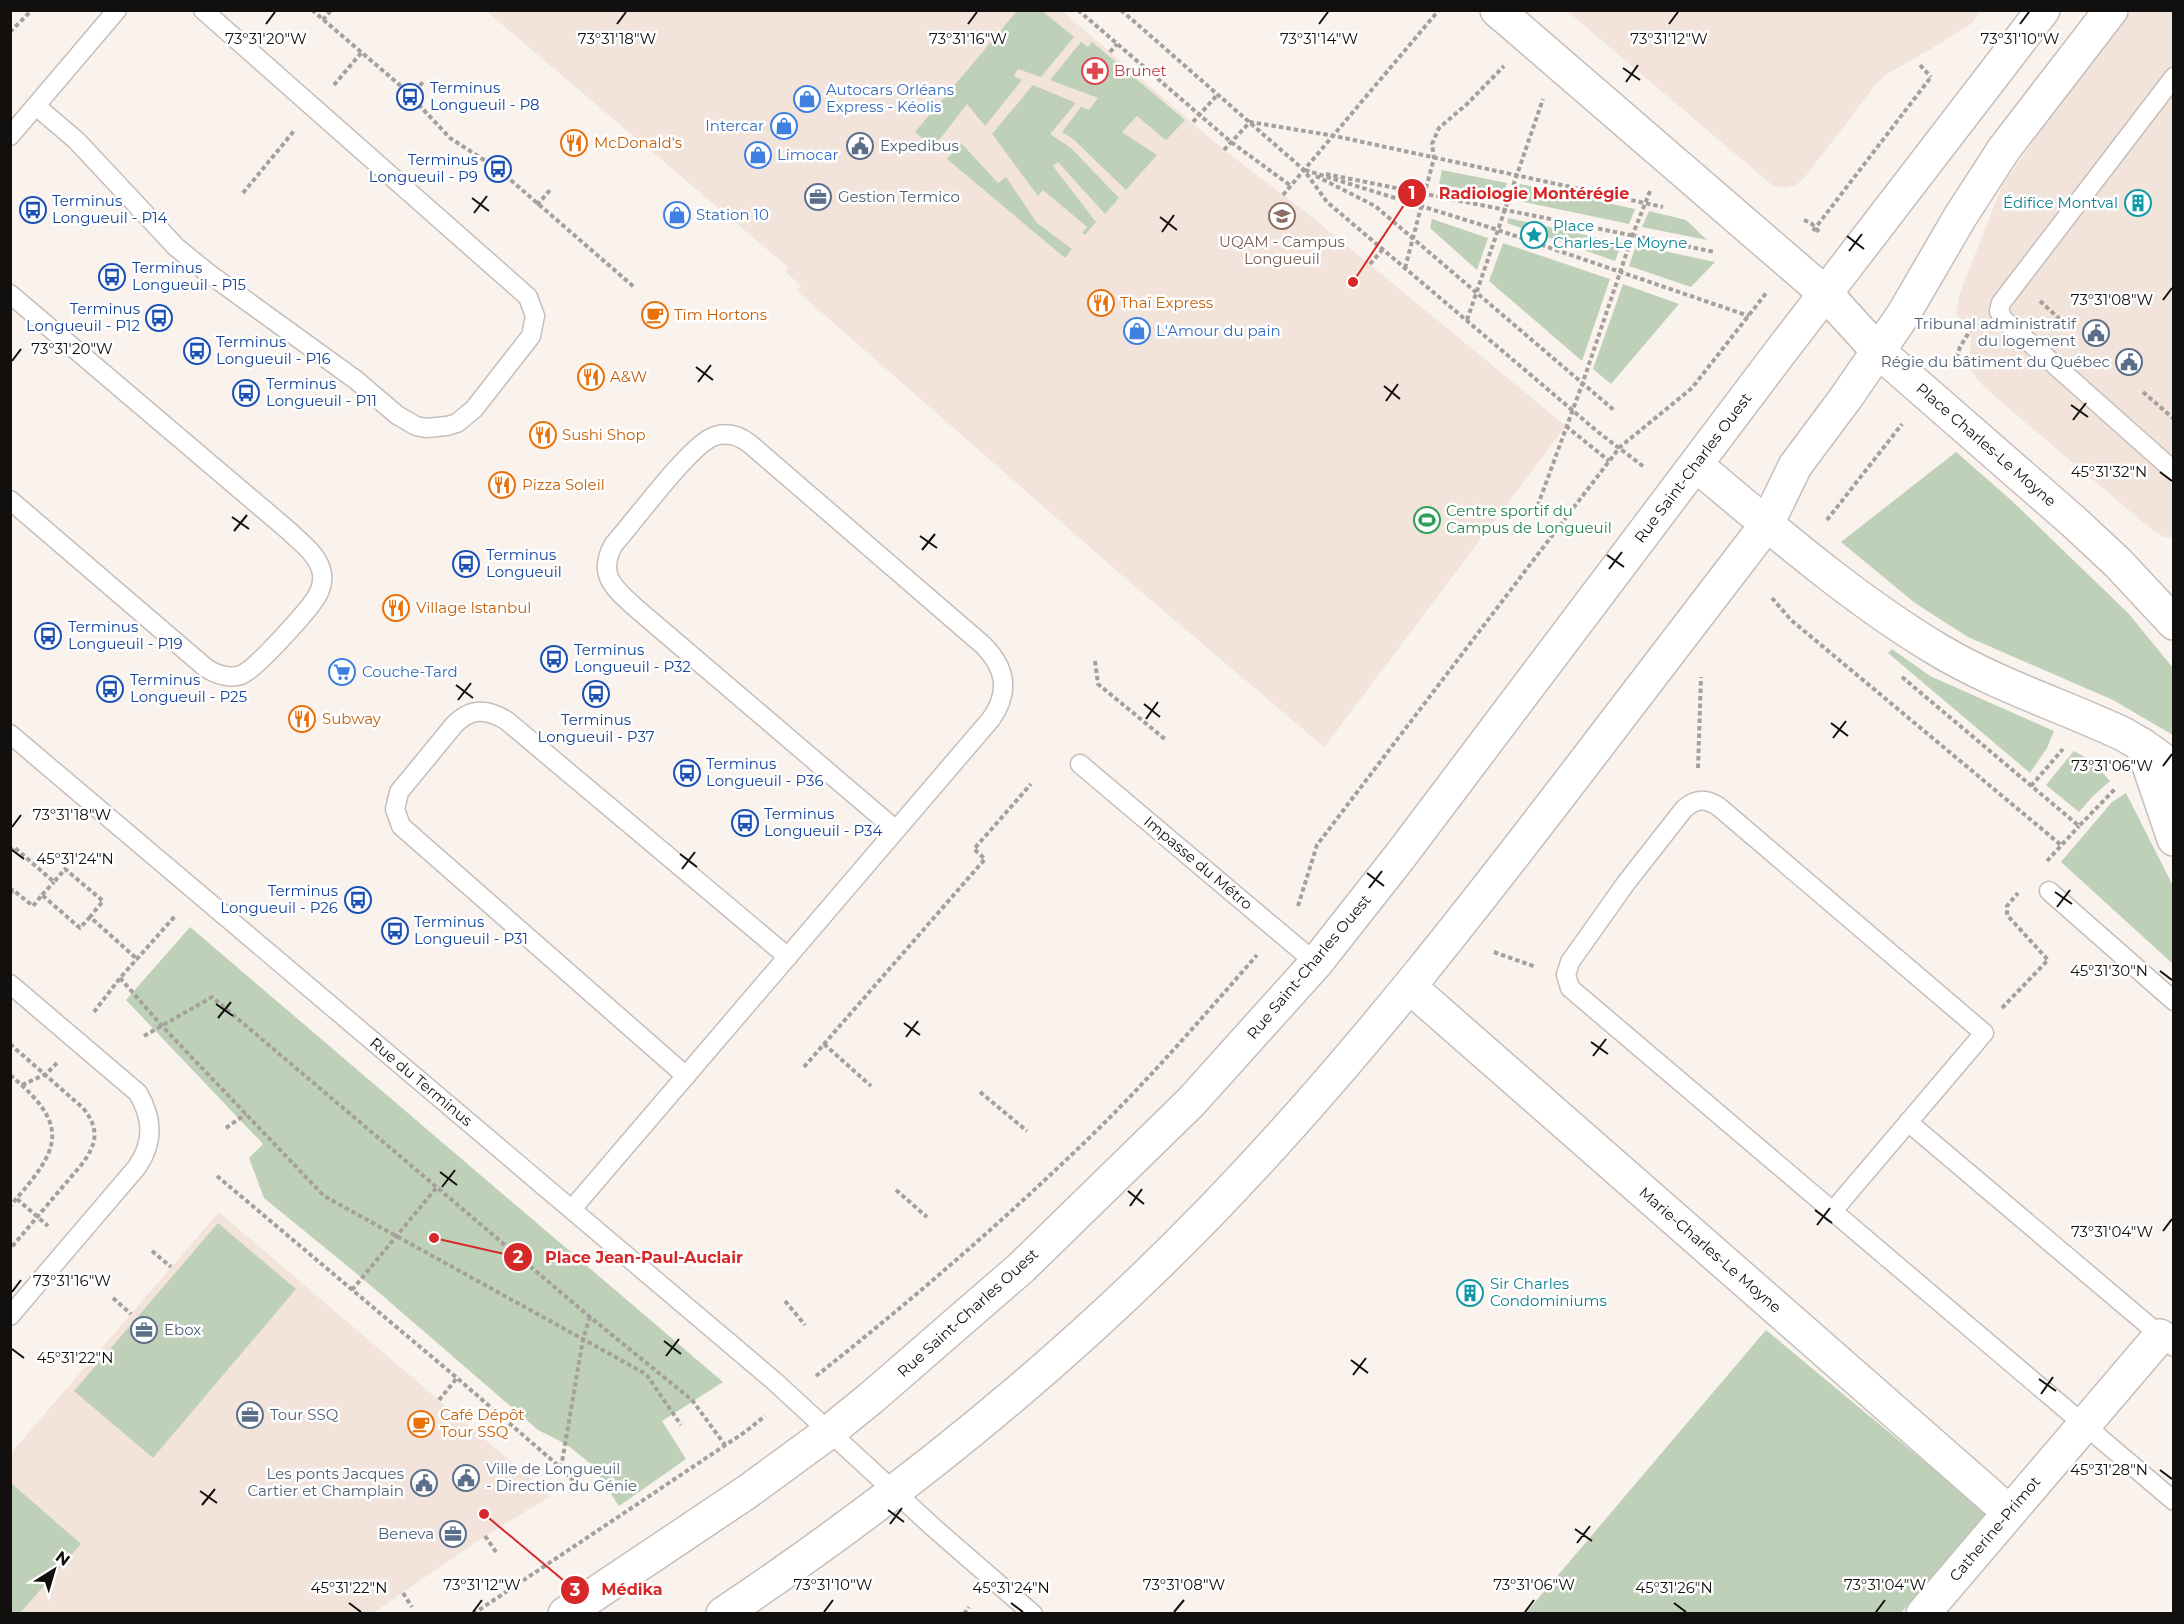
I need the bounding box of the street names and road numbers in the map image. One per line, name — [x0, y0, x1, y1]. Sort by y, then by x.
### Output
street label: Place Charles-Le Moyne — [1912, 379, 2060, 511]
street label: Rue Saint-Charles Ouest — [1630, 389, 1755, 546]
street label: Impasse du Métro — [1140, 812, 1256, 914]
street label: Rue Saint-Charles Ouest — [1243, 890, 1375, 1043]
street label: Rue du Terminus — [366, 1033, 477, 1130]
street label: Marie-Charles-Le Moyne — [1635, 1183, 1785, 1317]
street label: Rue Saint-Charles Ouest — [893, 1244, 1042, 1381]
street label: Catherine-Primot — [1945, 1472, 2044, 1585]

